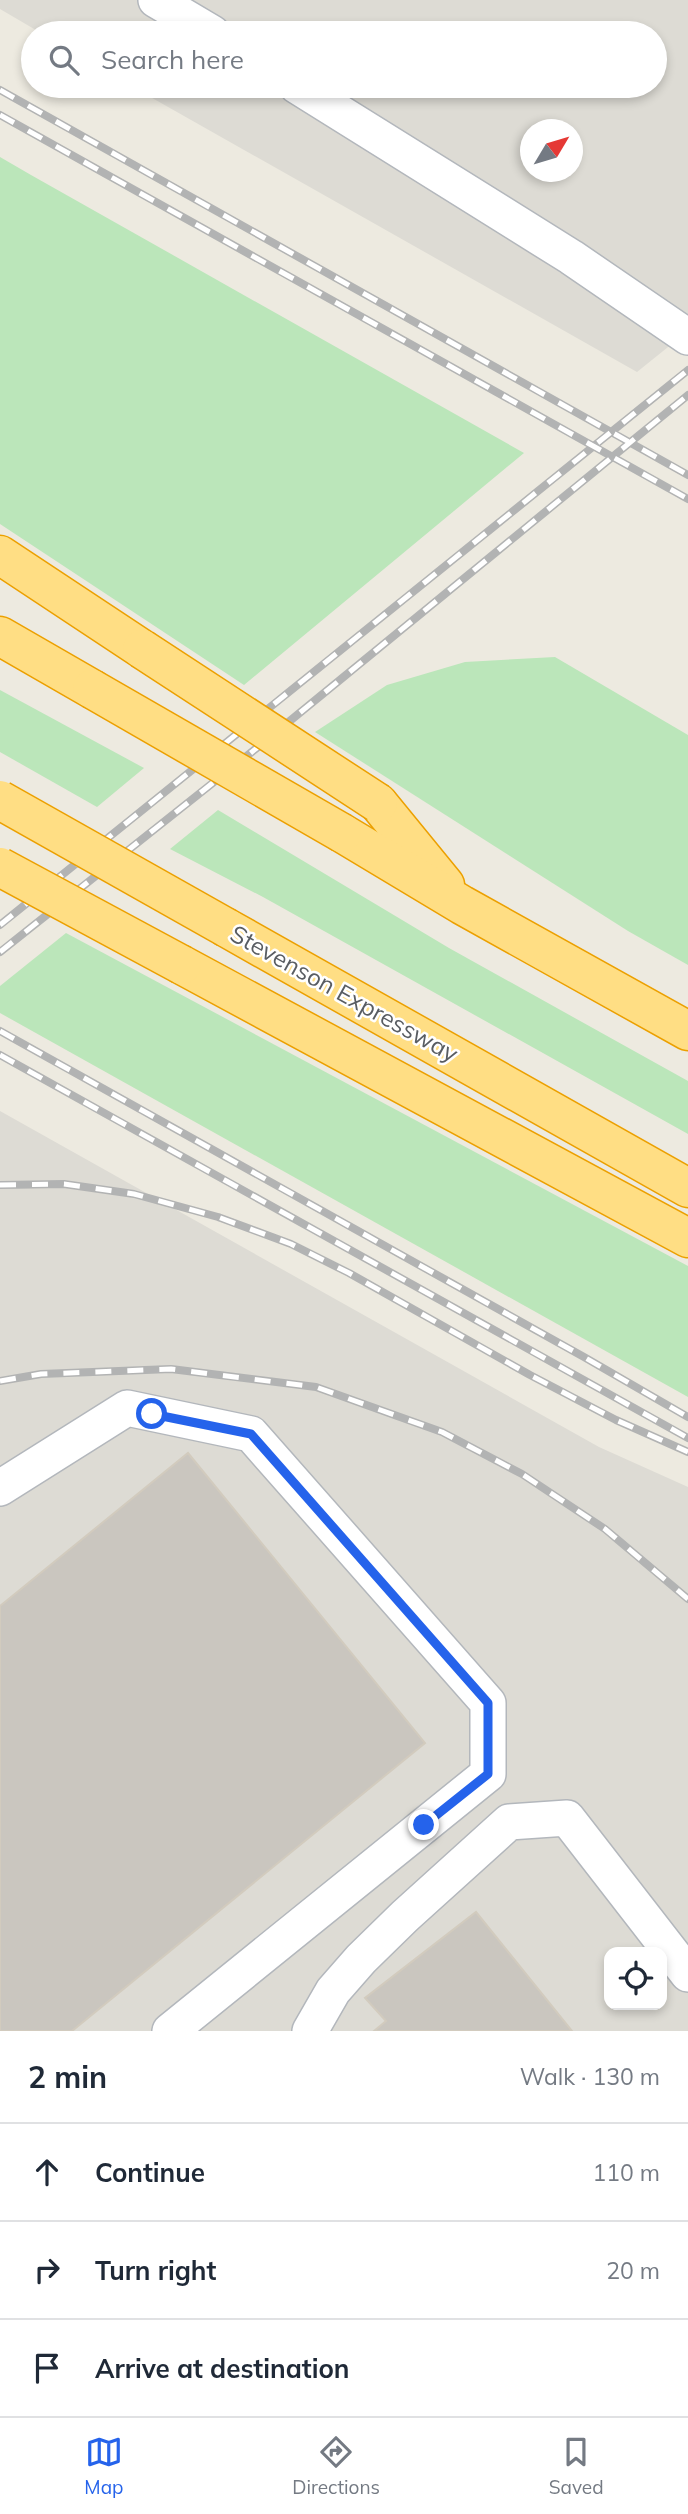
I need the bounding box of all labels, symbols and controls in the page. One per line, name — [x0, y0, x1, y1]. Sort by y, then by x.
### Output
search box — [21, 21, 667, 98]
icon: search — [45, 41, 83, 79]
text: Search here — [101, 43, 244, 76]
north arrow — [520, 119, 583, 182]
street label: Stevenson Expressway — [225, 918, 464, 1068]
route start — [136, 1398, 167, 1429]
route end — [408, 1809, 439, 1840]
map controls — [604, 1947, 667, 2010]
button: locate — [604, 1947, 667, 2010]
text: 2 min — [28, 2058, 107, 2096]
text: Walk · 130 m — [520, 2062, 660, 2091]
icon: ahead — [28, 2153, 66, 2191]
text: Continue — [95, 2156, 205, 2189]
text: 110 m — [592, 2158, 660, 2187]
icon: right — [28, 2251, 66, 2289]
text: Turn right — [95, 2254, 216, 2287]
text: 20 m — [606, 2256, 660, 2285]
icon: arrive — [28, 2349, 66, 2387]
text: Arrive at destination — [95, 2352, 350, 2385]
tab: Map — [84, 2433, 123, 2499]
tab: Directions — [292, 2433, 380, 2499]
tab: Saved — [549, 2433, 604, 2499]

